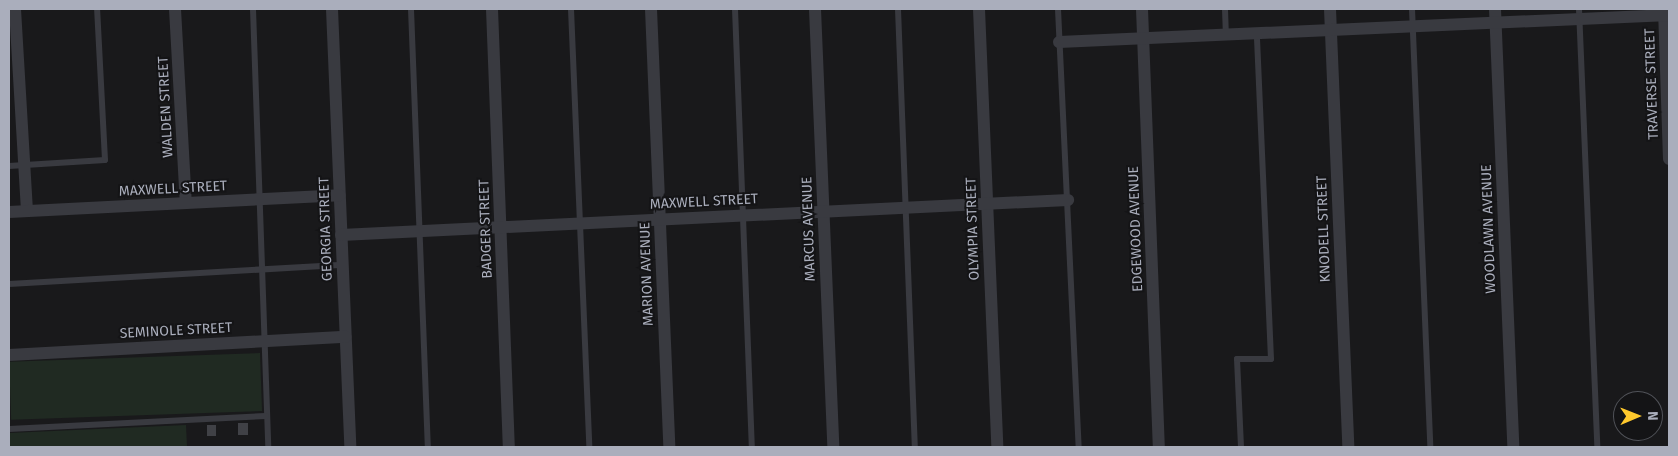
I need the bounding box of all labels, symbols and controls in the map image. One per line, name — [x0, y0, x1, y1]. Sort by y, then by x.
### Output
street label: TRAVERSE STREET — [1642, 28, 1662, 140]
street label: WALDEN STREET — [155, 56, 177, 158]
street label: WOODLAWN AVENUE — [1478, 164, 1500, 294]
street label: EDGEWOOD AVENUE — [1125, 166, 1147, 292]
street label: KNODELL STREET — [1314, 175, 1334, 283]
street label: MARCUS AVENUE — [799, 176, 819, 282]
street label: GEORGIA STREET — [316, 177, 336, 281]
street label: OLYMPIA STREET — [963, 177, 983, 281]
street label: MAXWELL STREET — [118, 178, 228, 200]
street label: BADGER STREET — [476, 179, 496, 279]
street label: MAXWELL STREET — [649, 191, 759, 213]
street label: MARION AVENUE — [637, 222, 657, 326]
street label: SEMINOLE STREET — [119, 320, 233, 342]
north arrow — [1613, 391, 1663, 441]
text: N — [1644, 411, 1661, 421]

